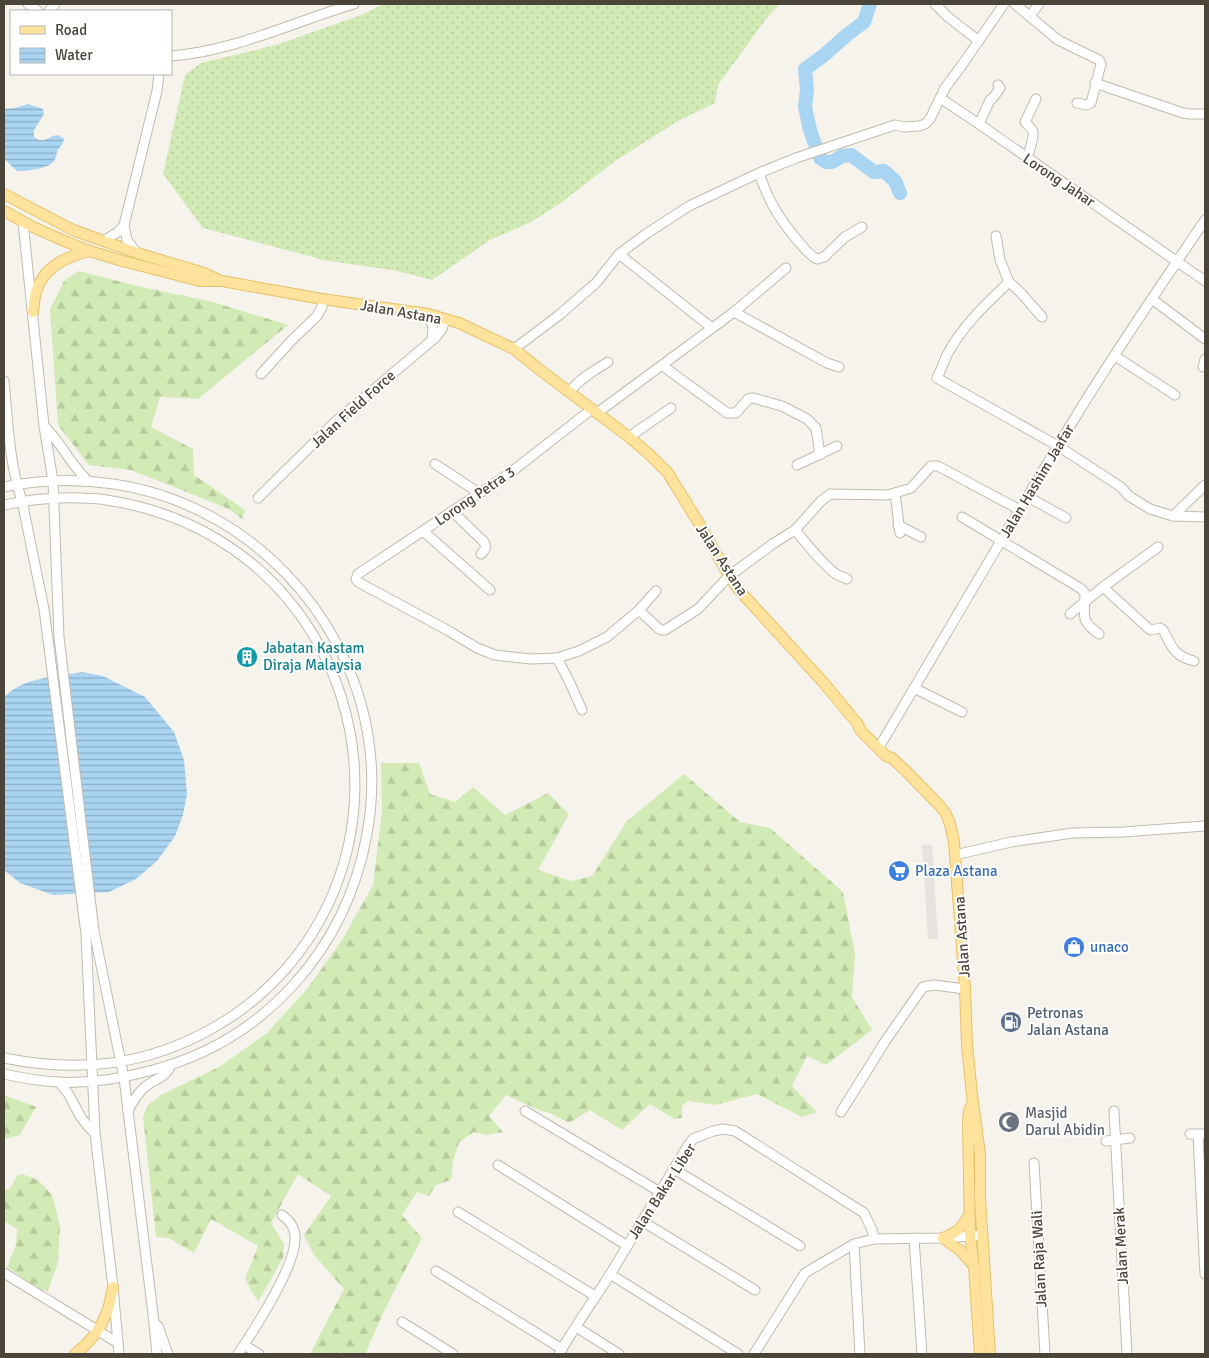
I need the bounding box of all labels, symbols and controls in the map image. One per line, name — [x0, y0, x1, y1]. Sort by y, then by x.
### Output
legend — [10, 10, 172, 75]
text: Road — [55, 21, 87, 39]
text: Water — [55, 46, 93, 64]
street label: Lorong Jahar — [1020, 149, 1099, 211]
street label: Jalan Astana — [359, 296, 443, 328]
street label: Jalan Field Force — [307, 366, 399, 452]
street label: Jalan Hashim Jaafar — [996, 421, 1078, 541]
street label: Lorong Petra 3 — [431, 463, 519, 529]
street label: Jalan Astana — [692, 521, 752, 599]
place label: Jabatan Kastam Diraja Malaysia — [263, 639, 365, 674]
building icon: Jabatan Kastam Diraja Malaysia — [235, 645, 259, 669]
supermarket icon: Plaza Astana — [887, 859, 911, 883]
place label: Plaza Astana — [915, 862, 998, 880]
street label: Jalan Astana — [950, 896, 974, 978]
shop icon: unaco — [1062, 935, 1086, 959]
place label: unaco — [1090, 938, 1129, 956]
place label: Petronas Jalan Astana — [1027, 1004, 1109, 1039]
fuel station icon: Petronas Jalan Astana — [999, 1010, 1023, 1034]
place label: Masjid Darul Abidin — [1025, 1104, 1105, 1139]
mosque icon: Masjid Darul Abidin — [997, 1110, 1021, 1134]
street label: Jalan Bakar Liber — [624, 1139, 700, 1242]
street label: Jalan Merak — [1110, 1206, 1132, 1285]
street label: Jalan Raja Wali — [1027, 1210, 1051, 1308]

